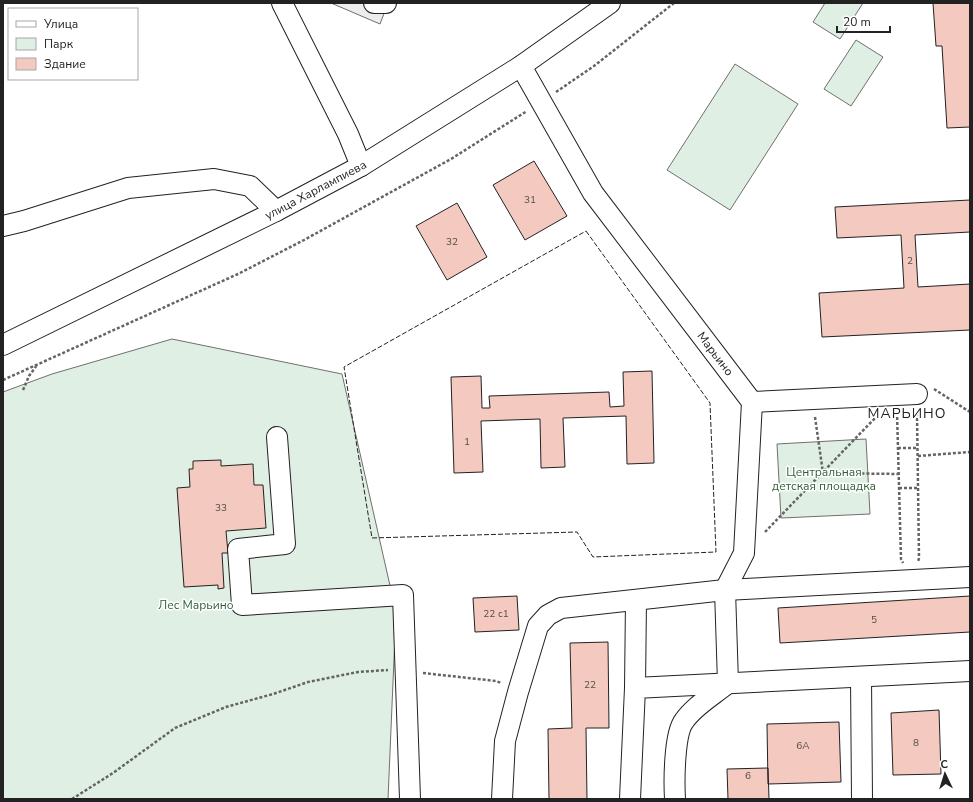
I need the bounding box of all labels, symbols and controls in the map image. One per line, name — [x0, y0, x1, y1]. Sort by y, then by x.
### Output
legend — [8, 8, 138, 80]
scale bar — [837, 8, 890, 34]
text: 20 m — [843, 14, 871, 30]
text: Улица — [43, 16, 78, 32]
text: Парк — [44, 36, 74, 52]
text: Здание — [44, 56, 86, 72]
street label: улица Харлампиева — [262, 157, 370, 223]
house number: 31 — [524, 193, 536, 207]
house number: 32 — [446, 235, 458, 249]
house number: 2 — [907, 254, 913, 268]
street label: Марьино — [693, 329, 737, 379]
district label: МАРЬИНО — [867, 404, 947, 423]
house number: 1 — [464, 435, 470, 449]
park label: Центральная детская площадка — [772, 464, 876, 494]
house number: 33 — [215, 501, 227, 515]
park label: Лес Марьино — [158, 597, 234, 613]
house number: 22 с1 — [483, 607, 509, 621]
house number: 5 — [871, 613, 877, 627]
house number: 22 — [584, 678, 596, 692]
house number: 8 — [913, 736, 919, 750]
house number: 6А — [796, 739, 810, 753]
north arrow — [925, 754, 965, 794]
text: С — [940, 757, 949, 772]
house number: 6 — [745, 769, 751, 783]

